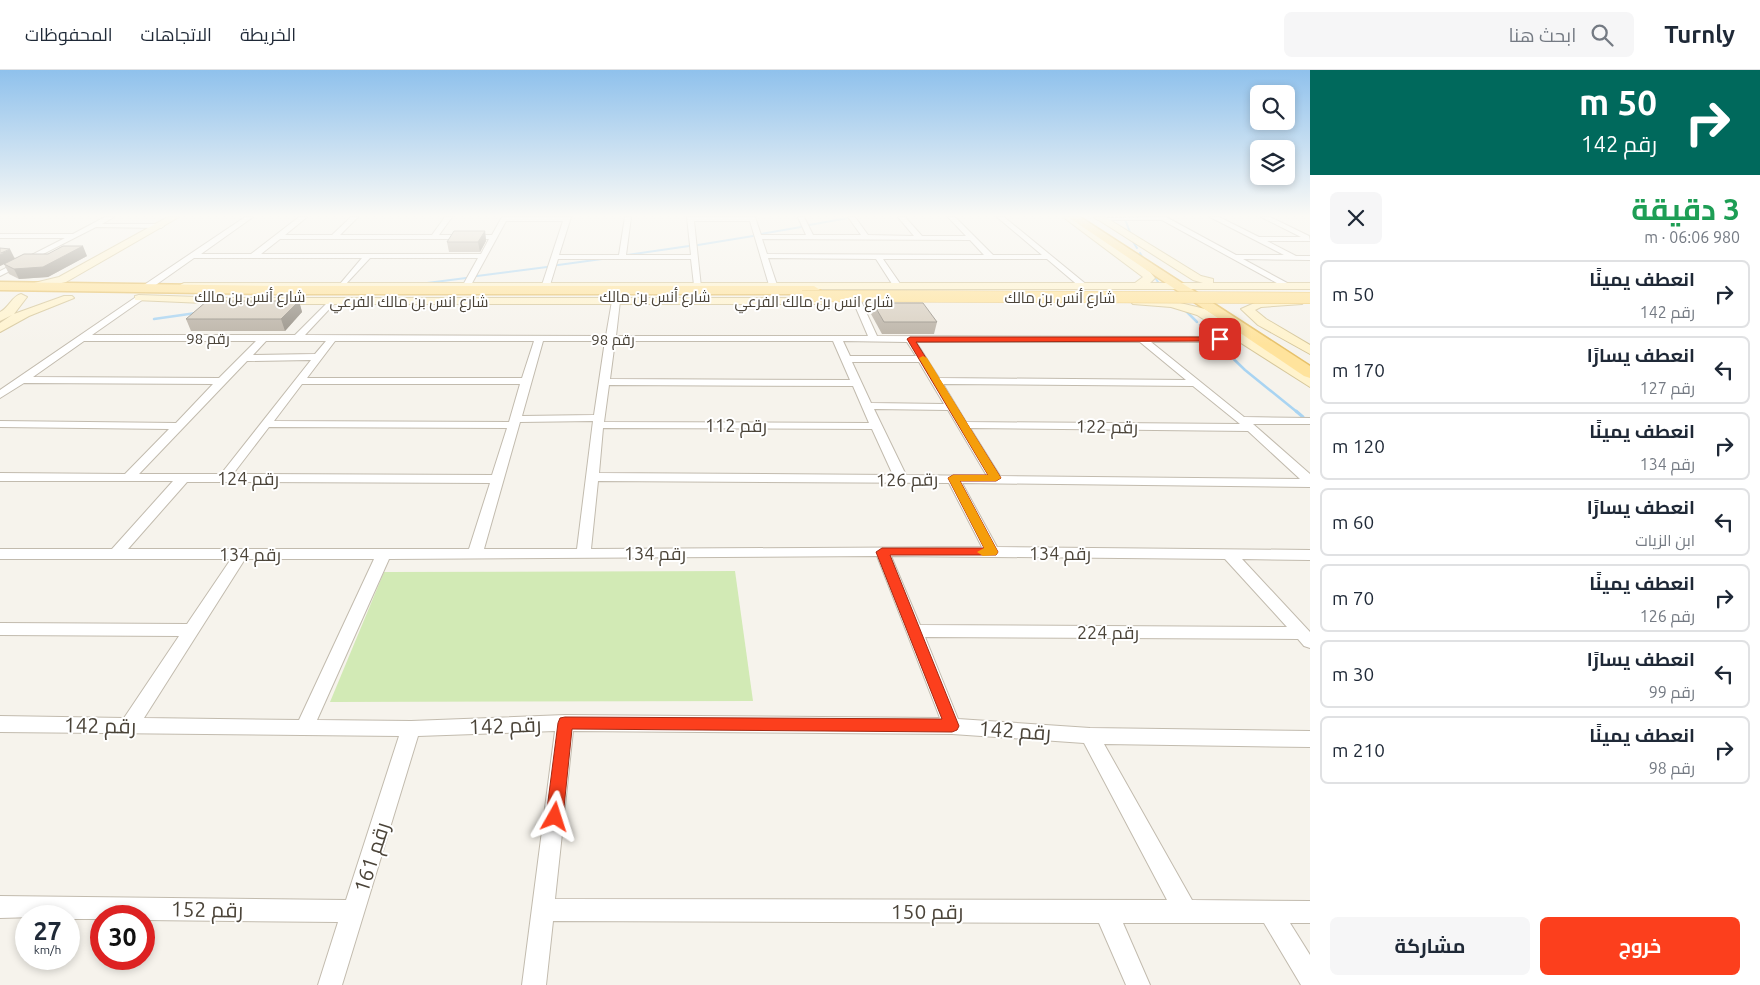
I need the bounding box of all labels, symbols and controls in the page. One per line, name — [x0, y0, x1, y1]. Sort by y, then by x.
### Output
search box — [1284, 12, 1634, 57]
icon: search — [1588, 21, 1616, 49]
text: Turnly — [1664, 21, 1735, 48]
text: المحفوظات — [25, 24, 113, 44]
text: الاتجاهات — [141, 24, 212, 44]
text: الخريطة — [240, 24, 296, 44]
text: ابحث هنا — [1508, 24, 1576, 46]
text: 50 m — [1579, 82, 1657, 122]
map controls — [1250, 85, 1295, 185]
button: search — [1250, 85, 1295, 130]
icon: right — [1675, 90, 1740, 155]
text: رقم 142 — [1581, 131, 1657, 156]
button: layers — [1250, 140, 1295, 185]
button: close — [1330, 192, 1382, 244]
text: 3 دقيقة — [1631, 192, 1740, 226]
text: 980 m · 06:06 — [1644, 228, 1740, 246]
text: انعطف يمينًا — [1589, 268, 1695, 290]
icon: right — [1710, 280, 1738, 308]
text: 50 m — [1332, 283, 1374, 305]
street label: شارع أنس بن مالك — [194, 287, 306, 308]
street label: شارع أنس بن مالك — [599, 287, 711, 308]
street label: شارع أنس بن مالك — [1004, 288, 1116, 309]
street label: شارع انس بن مالك الفرعي — [330, 293, 488, 314]
street label: شارع انس بن مالك الفرعي — [735, 293, 893, 314]
text: رقم 142 — [1640, 303, 1695, 321]
pin — [1199, 318, 1241, 360]
icon: arrive — [1206, 325, 1234, 353]
street label: رقم 98 — [186, 330, 230, 349]
street label: رقم 98 — [591, 331, 635, 350]
text: انعطف يسارًا — [1587, 344, 1695, 366]
icon: left — [1710, 356, 1738, 384]
text: 170 m — [1332, 359, 1385, 381]
text: رقم 127 — [1640, 379, 1695, 397]
street label: رقم 112 — [705, 415, 767, 438]
street label: رقم 122 — [1076, 415, 1138, 440]
text: انعطف يمينًا — [1589, 420, 1695, 442]
icon: right — [1710, 432, 1738, 460]
text: 120 m — [1332, 435, 1385, 457]
text: رقم 134 — [1640, 455, 1695, 473]
street label: رقم 124 — [217, 468, 279, 491]
street label: رقم 126 — [876, 468, 938, 493]
text: انعطف يسارًا — [1587, 496, 1695, 518]
icon: left — [1710, 508, 1738, 536]
text: 60 m — [1332, 511, 1374, 533]
text: ابن الزيات — [1635, 531, 1695, 549]
street label: رقم 134 — [624, 543, 686, 566]
street label: رقم 134 — [1029, 543, 1091, 566]
street label: رقم 134 — [219, 544, 281, 567]
text: انعطف يمينًا — [1589, 572, 1695, 594]
icon: right — [1710, 584, 1738, 612]
text: 70 m — [1332, 587, 1374, 609]
text: رقم 126 — [1640, 607, 1695, 625]
street label: رقم 224 — [1077, 622, 1139, 645]
text: انعطف يسارًا — [1587, 648, 1695, 670]
icon: left — [1710, 660, 1738, 688]
text: 30 m — [1332, 663, 1374, 685]
text: رقم 99 — [1649, 683, 1695, 701]
street label: رقم 142 — [64, 712, 136, 741]
street label: رقم 142 — [468, 712, 542, 741]
street label: رقم 142 — [978, 716, 1052, 747]
text: انعطف يمينًا — [1589, 724, 1695, 746]
icon: right — [1710, 736, 1738, 764]
text: 210 m — [1332, 739, 1385, 761]
text: رقم 98 — [1649, 759, 1695, 777]
position arrow — [528, 790, 580, 842]
street label: رقم 161 — [348, 819, 396, 896]
street label: رقم 152 — [171, 896, 243, 925]
street label: رقم 150 — [891, 899, 963, 926]
speed limit sign: 30 — [90, 905, 155, 970]
text: 27 — [33, 917, 62, 945]
button: مشاركة — [1330, 917, 1530, 975]
button: خروج — [1540, 917, 1740, 975]
text: km/h — [34, 943, 61, 956]

